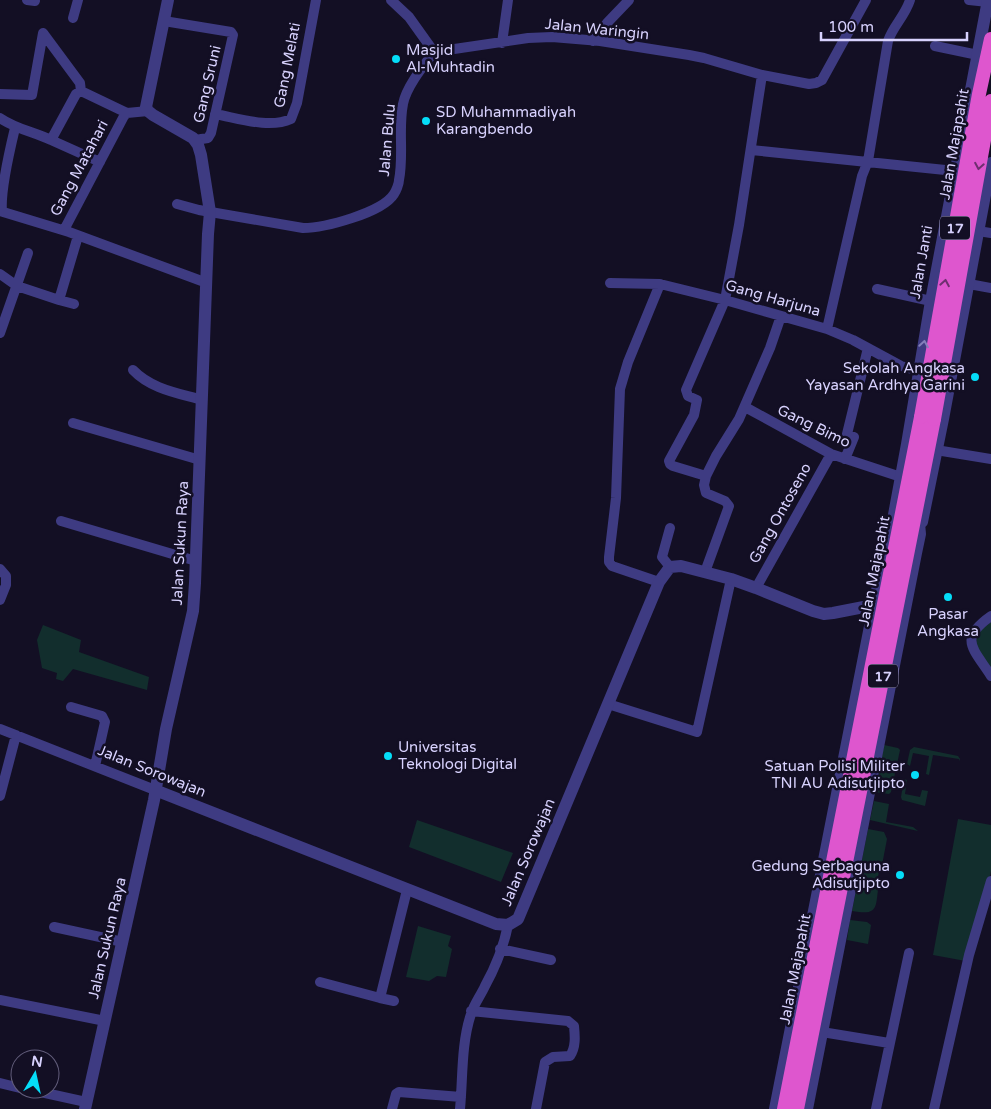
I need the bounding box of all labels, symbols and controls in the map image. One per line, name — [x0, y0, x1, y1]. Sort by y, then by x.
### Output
scale bar — [821, 10, 967, 42]
street label: Jalan Waringin — [544, 15, 650, 43]
text: 100 m — [828, 18, 874, 36]
street label: Gang Melati — [270, 21, 304, 109]
place label: Masjid Al-Muhtadin — [406, 41, 495, 76]
street label: Gang Sruni — [189, 43, 225, 125]
marker: Masjid Al-Muhtadin — [390, 53, 402, 65]
street label: Jalan Majapahit — [935, 87, 973, 201]
street label: Jalan Bulu — [375, 103, 399, 177]
place label: SD Muhammadiyah Karangbendo — [436, 103, 576, 138]
marker: SD Muhammadiyah Karangbendo — [420, 115, 432, 127]
street label: Gang Matahari — [46, 117, 112, 219]
one-way arrow — [975, 162, 985, 171]
road number: 17 — [940, 217, 970, 240]
street label: Jalan Janti — [906, 224, 936, 300]
street label: Gang Harjuna — [723, 276, 823, 320]
one-way arrow — [940, 279, 950, 288]
one-way arrow — [918, 340, 928, 348]
place label: Sekolah Angkasa Yayasan Ardhya Garini — [806, 359, 965, 394]
marker: Sekolah Angkasa Yayasan Ardhya Garini — [969, 371, 981, 383]
street label: Gang Bimo — [774, 401, 854, 451]
street label: Gang Ontoseno — [745, 460, 815, 566]
street label: Jalan Sukun Raya — [168, 480, 192, 606]
street label: Jalan Majapahit — [854, 514, 894, 628]
marker: Pasar Angkasa — [942, 591, 954, 603]
place label: Pasar Angkasa — [917, 605, 979, 640]
road number: 17 — [868, 664, 898, 688]
place label: Universitas Teknologi Digital — [398, 738, 517, 773]
street label: Jalan Sorowajan — [95, 741, 209, 801]
marker: Universitas Teknologi Digital — [382, 750, 394, 762]
place label: Satuan Polisi Militer TNI AU Adisutjipto — [764, 757, 905, 792]
marker: Satuan Polisi Militer TNI AU Adisutjipto — [909, 769, 921, 781]
street label: Jalan Sorowajan — [497, 795, 559, 909]
place label: Gedung Serbaguna Adisutjipto — [752, 857, 890, 892]
marker: Gedung Serbaguna Adisutjipto — [894, 869, 906, 881]
street label: Jalan Sukun Raya — [84, 875, 130, 1001]
street label: Jalan Majapahit — [775, 912, 815, 1026]
north arrow — [10, 1049, 60, 1099]
text: N — [30, 1052, 44, 1071]

